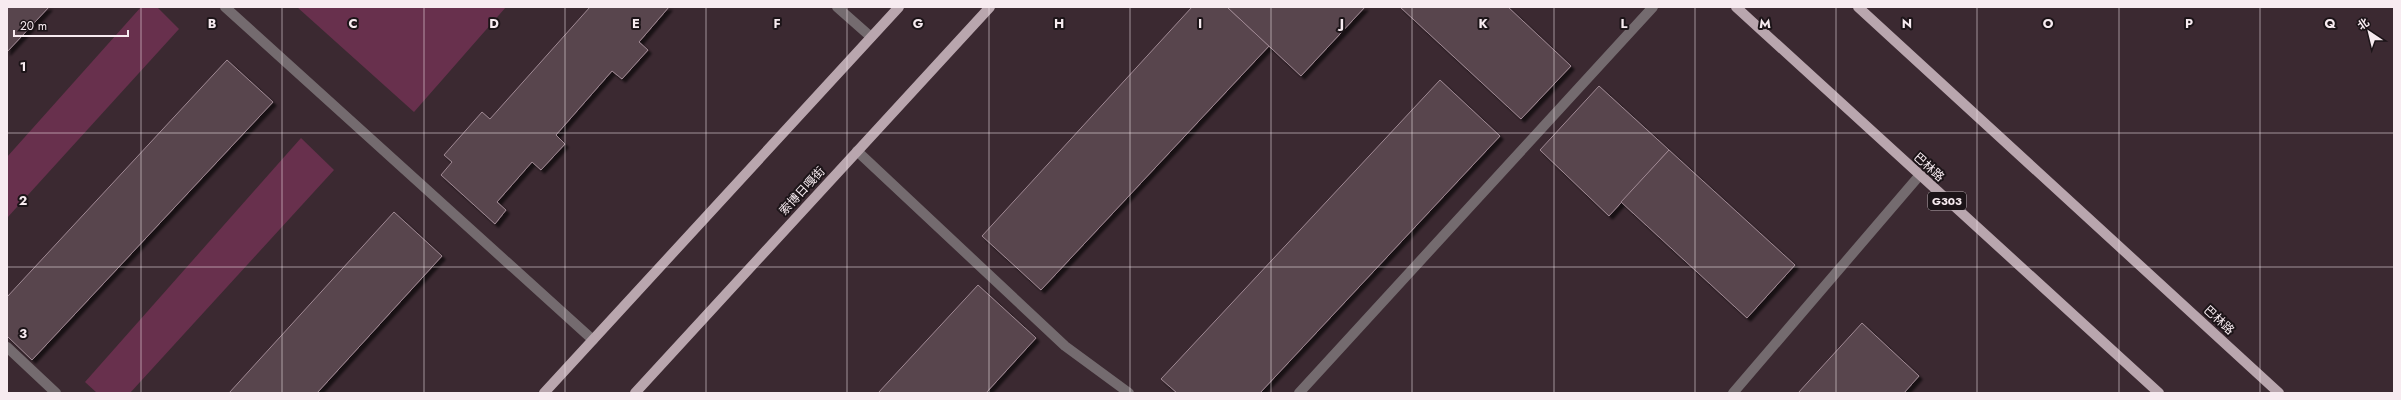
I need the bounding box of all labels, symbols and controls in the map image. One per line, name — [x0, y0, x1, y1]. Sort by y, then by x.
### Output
scale bar — [14, 12, 128, 38]
north arrow — [2349, 12, 2389, 52]
text: B — [208, 14, 217, 33]
text: C — [348, 14, 358, 33]
text: D — [489, 14, 499, 33]
text: E — [632, 14, 640, 33]
text: F — [773, 14, 781, 33]
text: G — [913, 14, 924, 33]
text: H — [1054, 14, 1064, 33]
text: I — [1198, 14, 1202, 33]
text: J — [1337, 14, 1344, 33]
text: K — [1478, 14, 1488, 33]
text: L — [1621, 14, 1628, 33]
text: M — [1759, 14, 1771, 33]
text: N — [1902, 14, 1912, 33]
text: O — [2043, 14, 2054, 33]
text: P — [2185, 14, 2193, 33]
text: Q — [2324, 14, 2336, 33]
text: 北 — [2354, 14, 2372, 34]
text: 20 m — [20, 17, 47, 35]
text: 1 — [20, 57, 26, 76]
street label: 巴林路 — [1910, 148, 1948, 186]
street label: 索博日嘎街 — [775, 163, 829, 219]
text: 2 — [19, 191, 27, 210]
road number: G303 — [1928, 192, 1966, 210]
street label: 巴林路 — [2200, 301, 2238, 339]
text: 3 — [19, 324, 27, 343]

